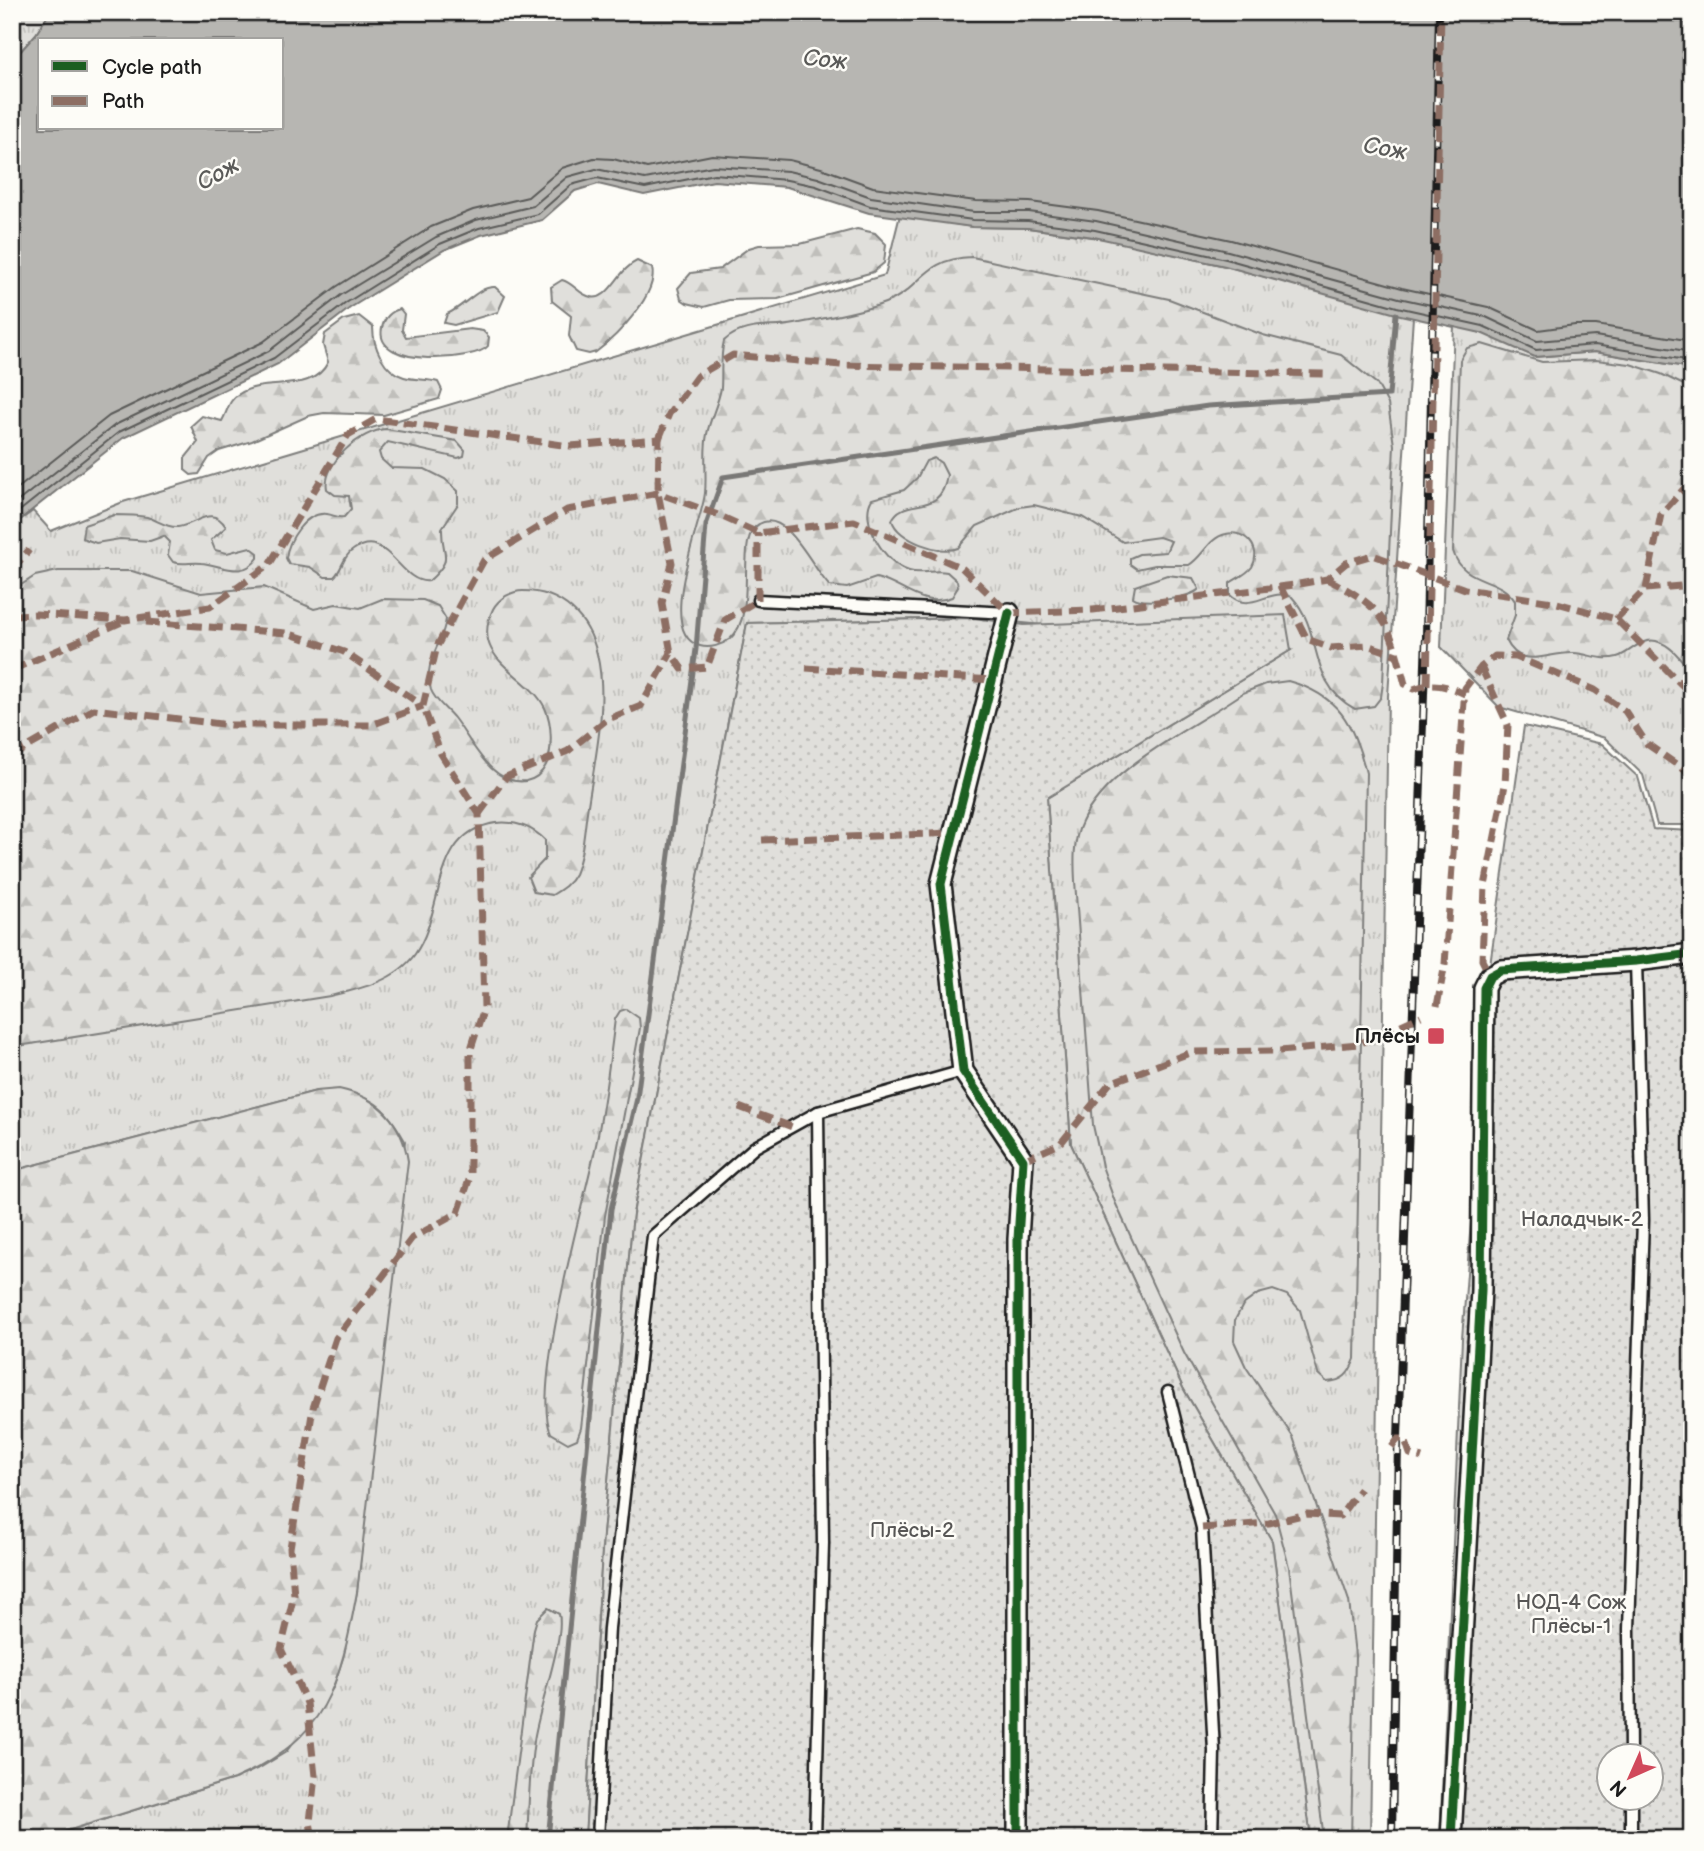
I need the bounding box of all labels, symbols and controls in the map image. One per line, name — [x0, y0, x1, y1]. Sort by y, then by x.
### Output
legend — [38, 38, 284, 130]
water label: Сож — [802, 44, 849, 76]
text: Cycle path — [102, 55, 202, 80]
text: Path — [102, 89, 144, 114]
water label: Сож — [1361, 131, 1410, 167]
water label: Сож — [192, 151, 245, 197]
place label: Плёсы — [1354, 1024, 1420, 1049]
marker: Плёсы — [1426, 1026, 1446, 1046]
park label: Наладчык-2 — [1521, 1207, 1644, 1232]
park label: Плёсы-2 — [870, 1518, 955, 1543]
park label: НОД-4 Сож Плёсы-1 — [1516, 1590, 1627, 1639]
north arrow — [1596, 1742, 1666, 1812]
text: N — [1606, 1775, 1632, 1801]

